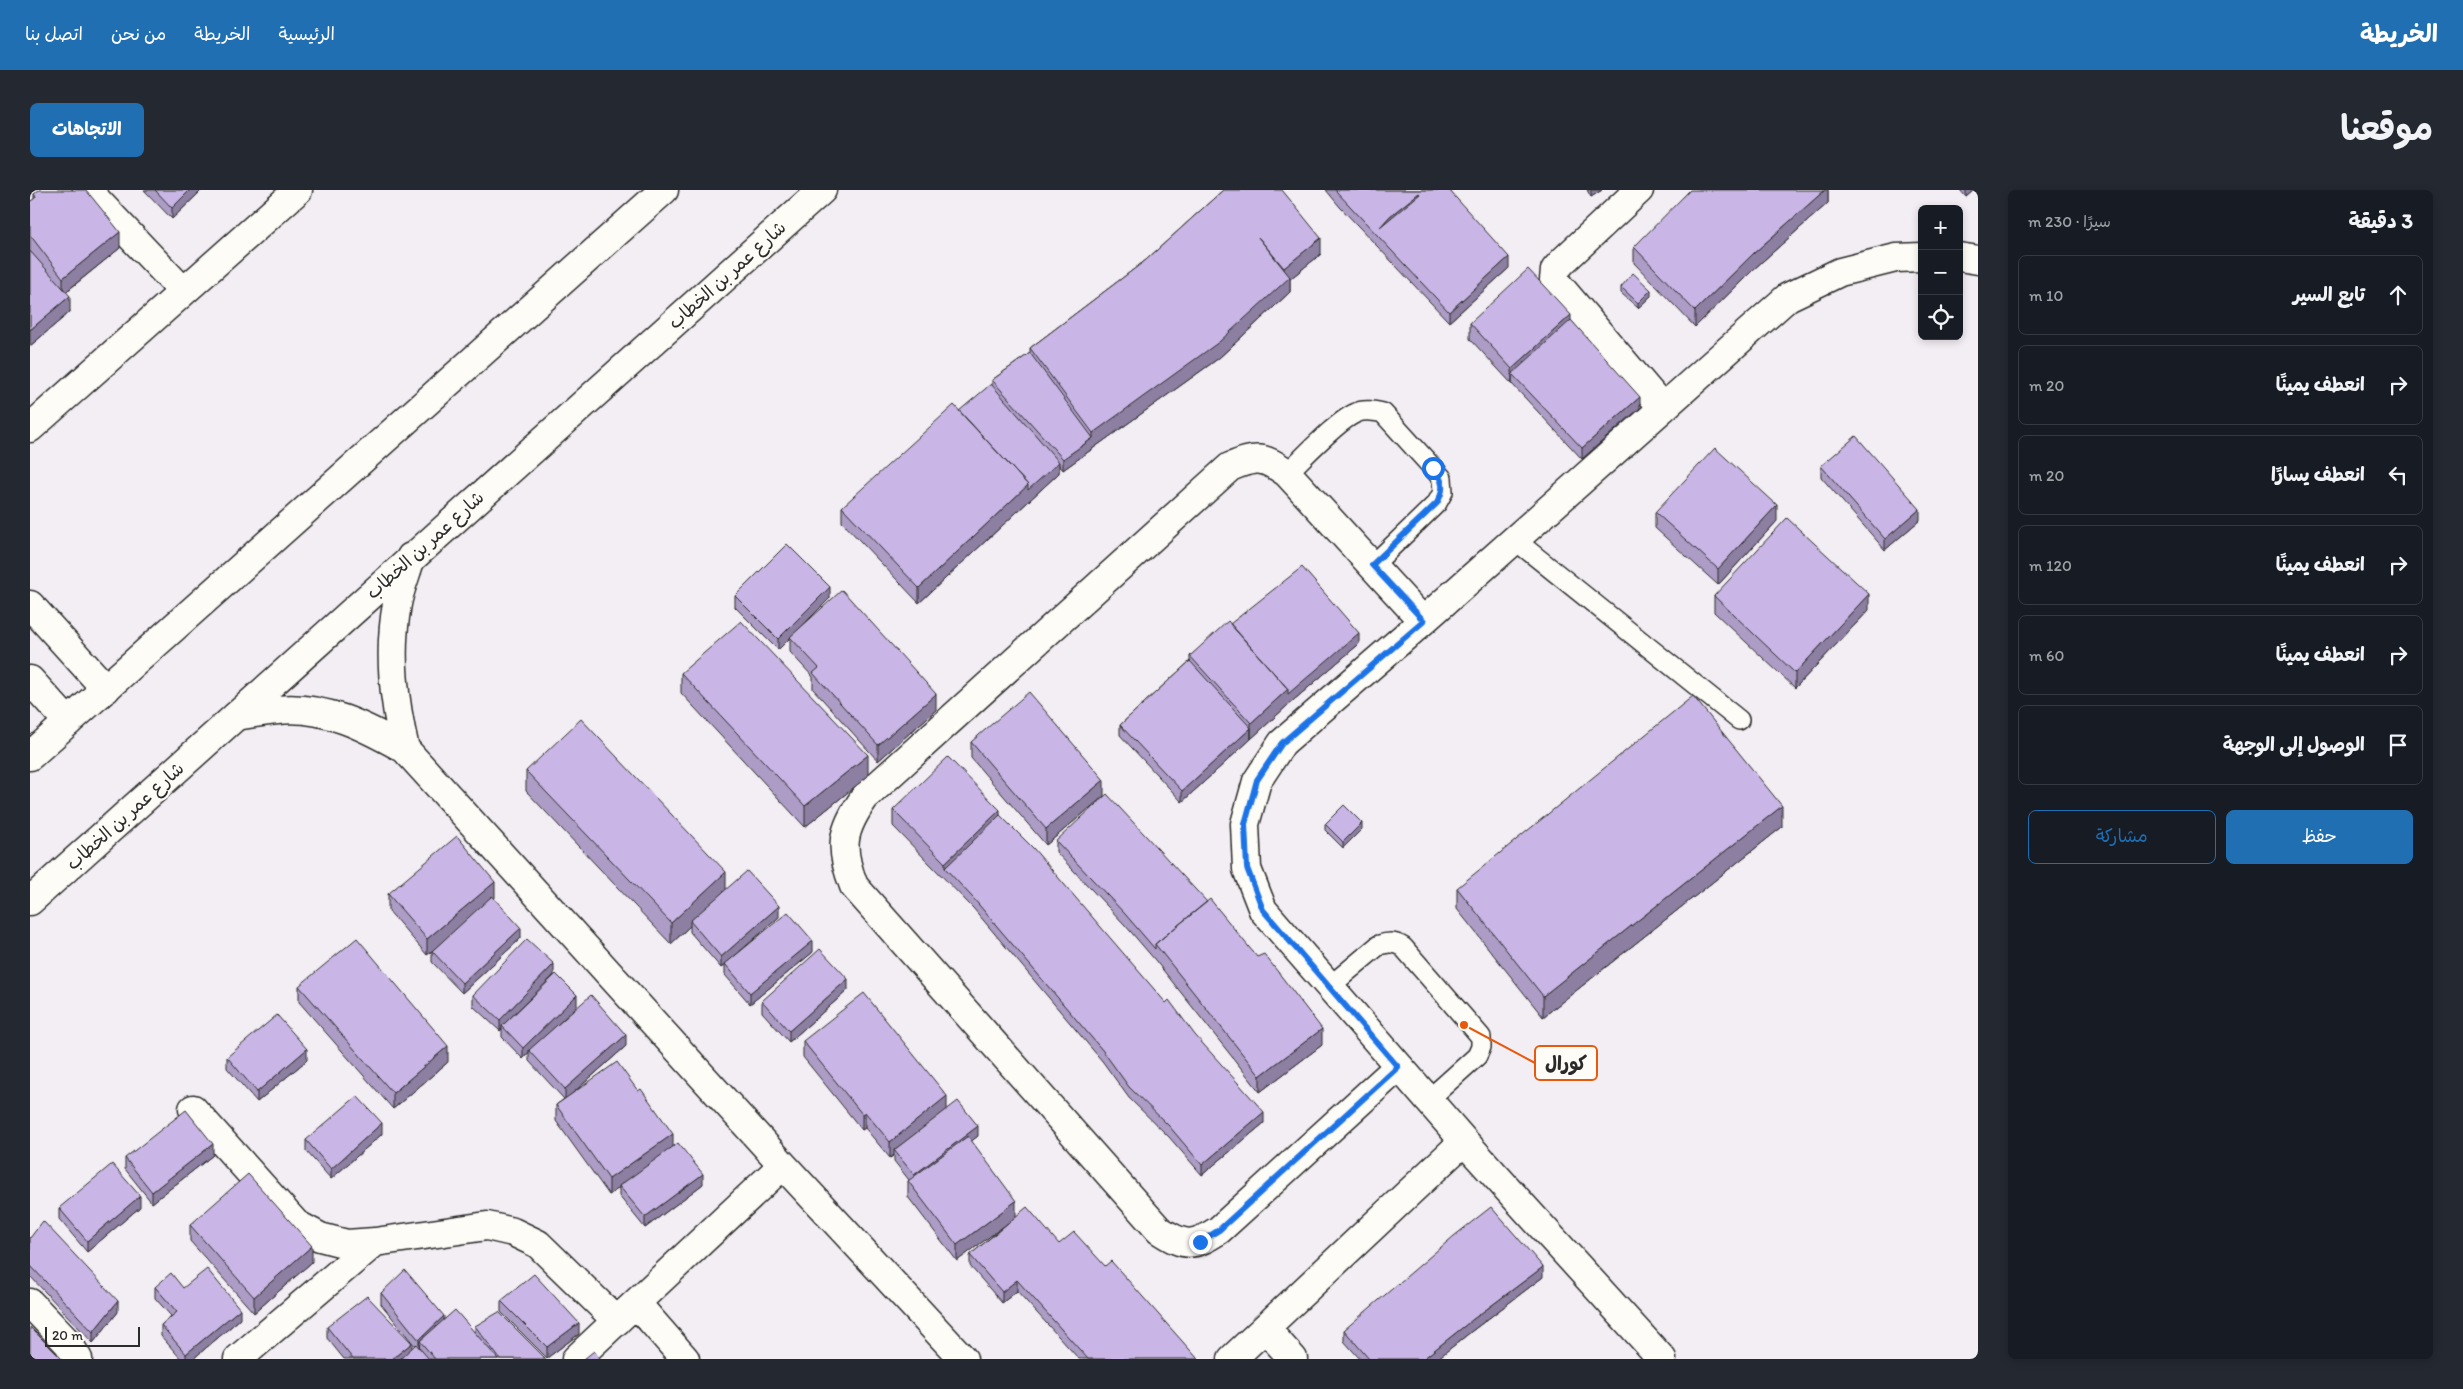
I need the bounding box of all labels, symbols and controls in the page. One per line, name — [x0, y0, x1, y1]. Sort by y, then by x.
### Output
text: الخريطة — [2360, 19, 2438, 48]
text: اتصل بنا — [25, 23, 83, 45]
text: من نحن — [111, 23, 166, 45]
text: الخريطة — [194, 23, 251, 45]
text: الرئيسية — [279, 23, 335, 45]
button: الاتجاهات — [30, 103, 144, 157]
text: موقعنا — [2340, 107, 2433, 149]
map controls — [1918, 205, 1963, 340]
button: + — [1918, 205, 1963, 250]
text: 3 دقيقة — [2348, 208, 2413, 233]
text: سيرًا · 230 m — [2028, 212, 2111, 231]
street label: شارع عمر بن الخطاب — [664, 216, 791, 334]
button: − — [1918, 250, 1963, 295]
icon: ahead — [2384, 281, 2412, 309]
text: تابع السير — [2293, 283, 2365, 306]
text: 10 m — [2029, 286, 2063, 305]
button: locate — [1918, 295, 1963, 340]
icon: right — [2384, 371, 2412, 399]
text: انعطف يمينًا — [2276, 373, 2365, 396]
text: 20 m — [2029, 376, 2064, 395]
route start — [1422, 457, 1445, 480]
icon: left — [2384, 461, 2412, 489]
text: انعطف يسارًا — [2271, 463, 2365, 486]
text: 20 m — [2029, 466, 2064, 485]
street label: شارع عمر بن الخطاب — [362, 486, 489, 604]
icon: right — [2384, 551, 2412, 579]
text: انعطف يمينًا — [2276, 553, 2365, 576]
text: 120 m — [2029, 556, 2072, 575]
icon: right — [2384, 641, 2412, 669]
text: انعطف يمينًا — [2276, 643, 2365, 666]
text: 60 m — [2029, 646, 2064, 665]
icon: arrive — [2384, 731, 2412, 759]
text: الوصول إلى الوجهة — [2223, 733, 2365, 756]
street label: شارع عمر بن الخطاب — [62, 757, 189, 875]
button: مشاركة — [2028, 810, 2216, 864]
button: حفظ — [2226, 810, 2413, 864]
callout: كورال — [1535, 1046, 1597, 1080]
text: كورال — [1545, 1052, 1588, 1076]
route end — [1189, 1231, 1212, 1254]
scale bar — [45, 1324, 140, 1347]
text: 20 m — [52, 1327, 83, 1344]

